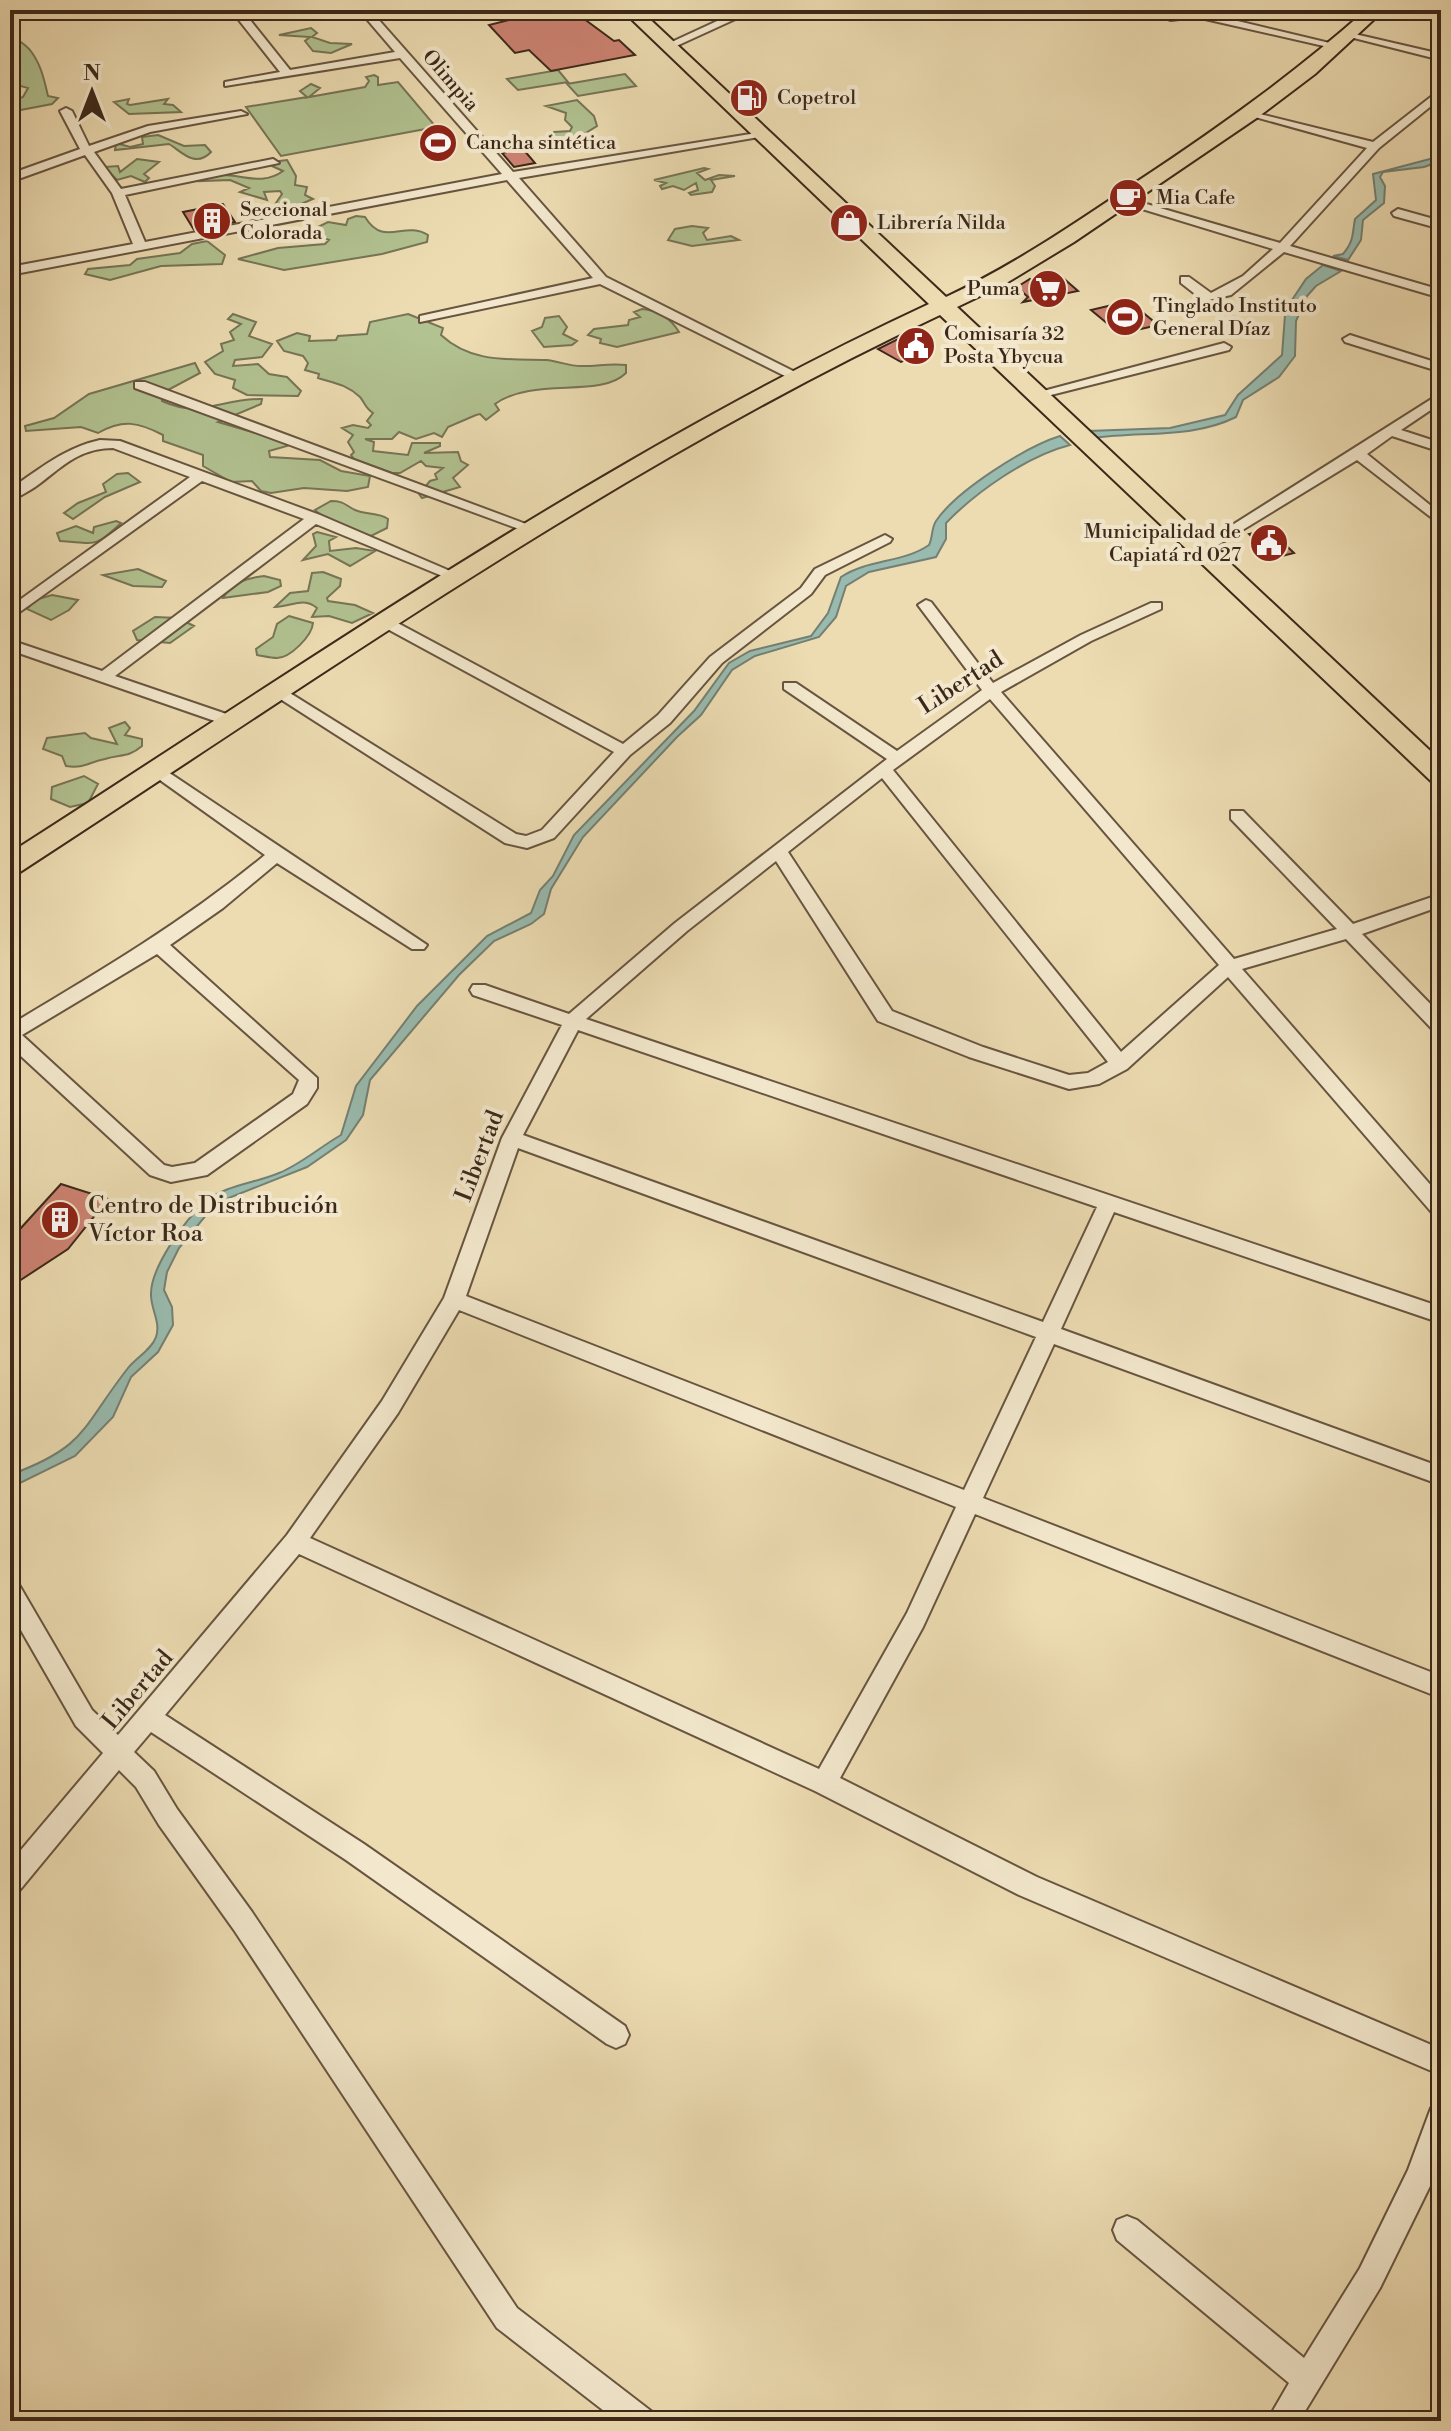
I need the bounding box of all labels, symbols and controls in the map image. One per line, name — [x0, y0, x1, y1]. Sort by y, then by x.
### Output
street label: Olimpia — [416, 45, 484, 118]
north arrow — [52, 52, 132, 132]
text: N — [83, 60, 101, 87]
fuel station icon: Copetrol — [728, 77, 770, 119]
place label: Copetrol — [777, 86, 856, 111]
sports icon: Cancha sintética — [417, 122, 459, 164]
place label: Cancha sintética — [466, 131, 617, 156]
cafe icon: Mia Cafe — [1107, 177, 1149, 219]
place label: Mia Cafe — [1156, 186, 1235, 211]
place label: Seccional Colorada — [240, 198, 328, 246]
building icon: Seccional Colorada — [191, 200, 233, 242]
shop icon: Librería Nilda — [828, 202, 870, 244]
place label: Librería Nilda — [877, 211, 1006, 236]
supermarket icon: Puma — [1027, 268, 1069, 310]
place label: Puma — [967, 277, 1021, 302]
place label: Tinglado Instituto General Díaz — [1153, 294, 1317, 342]
sports icon: Tinglado Instituto General Díaz — [1104, 296, 1146, 338]
place label: Comisaría 32 Posta Ybycua — [944, 322, 1064, 370]
public building icon: Comisaría 32 Posta Ybycua — [895, 325, 937, 367]
place label: Municipalidad de Capiatá rd 027 — [1084, 520, 1241, 568]
public building icon: Municipalidad de Capiatá rd 027 — [1248, 522, 1290, 564]
street label: Libertad — [913, 644, 1009, 722]
street label: Libertad — [449, 1106, 511, 1206]
place label: Centro de Distribución Víctor Roa — [87, 1191, 338, 1249]
building icon: Centro de Distribución Víctor Roa — [39, 1199, 81, 1241]
street label: Libertad — [96, 1644, 180, 1736]

